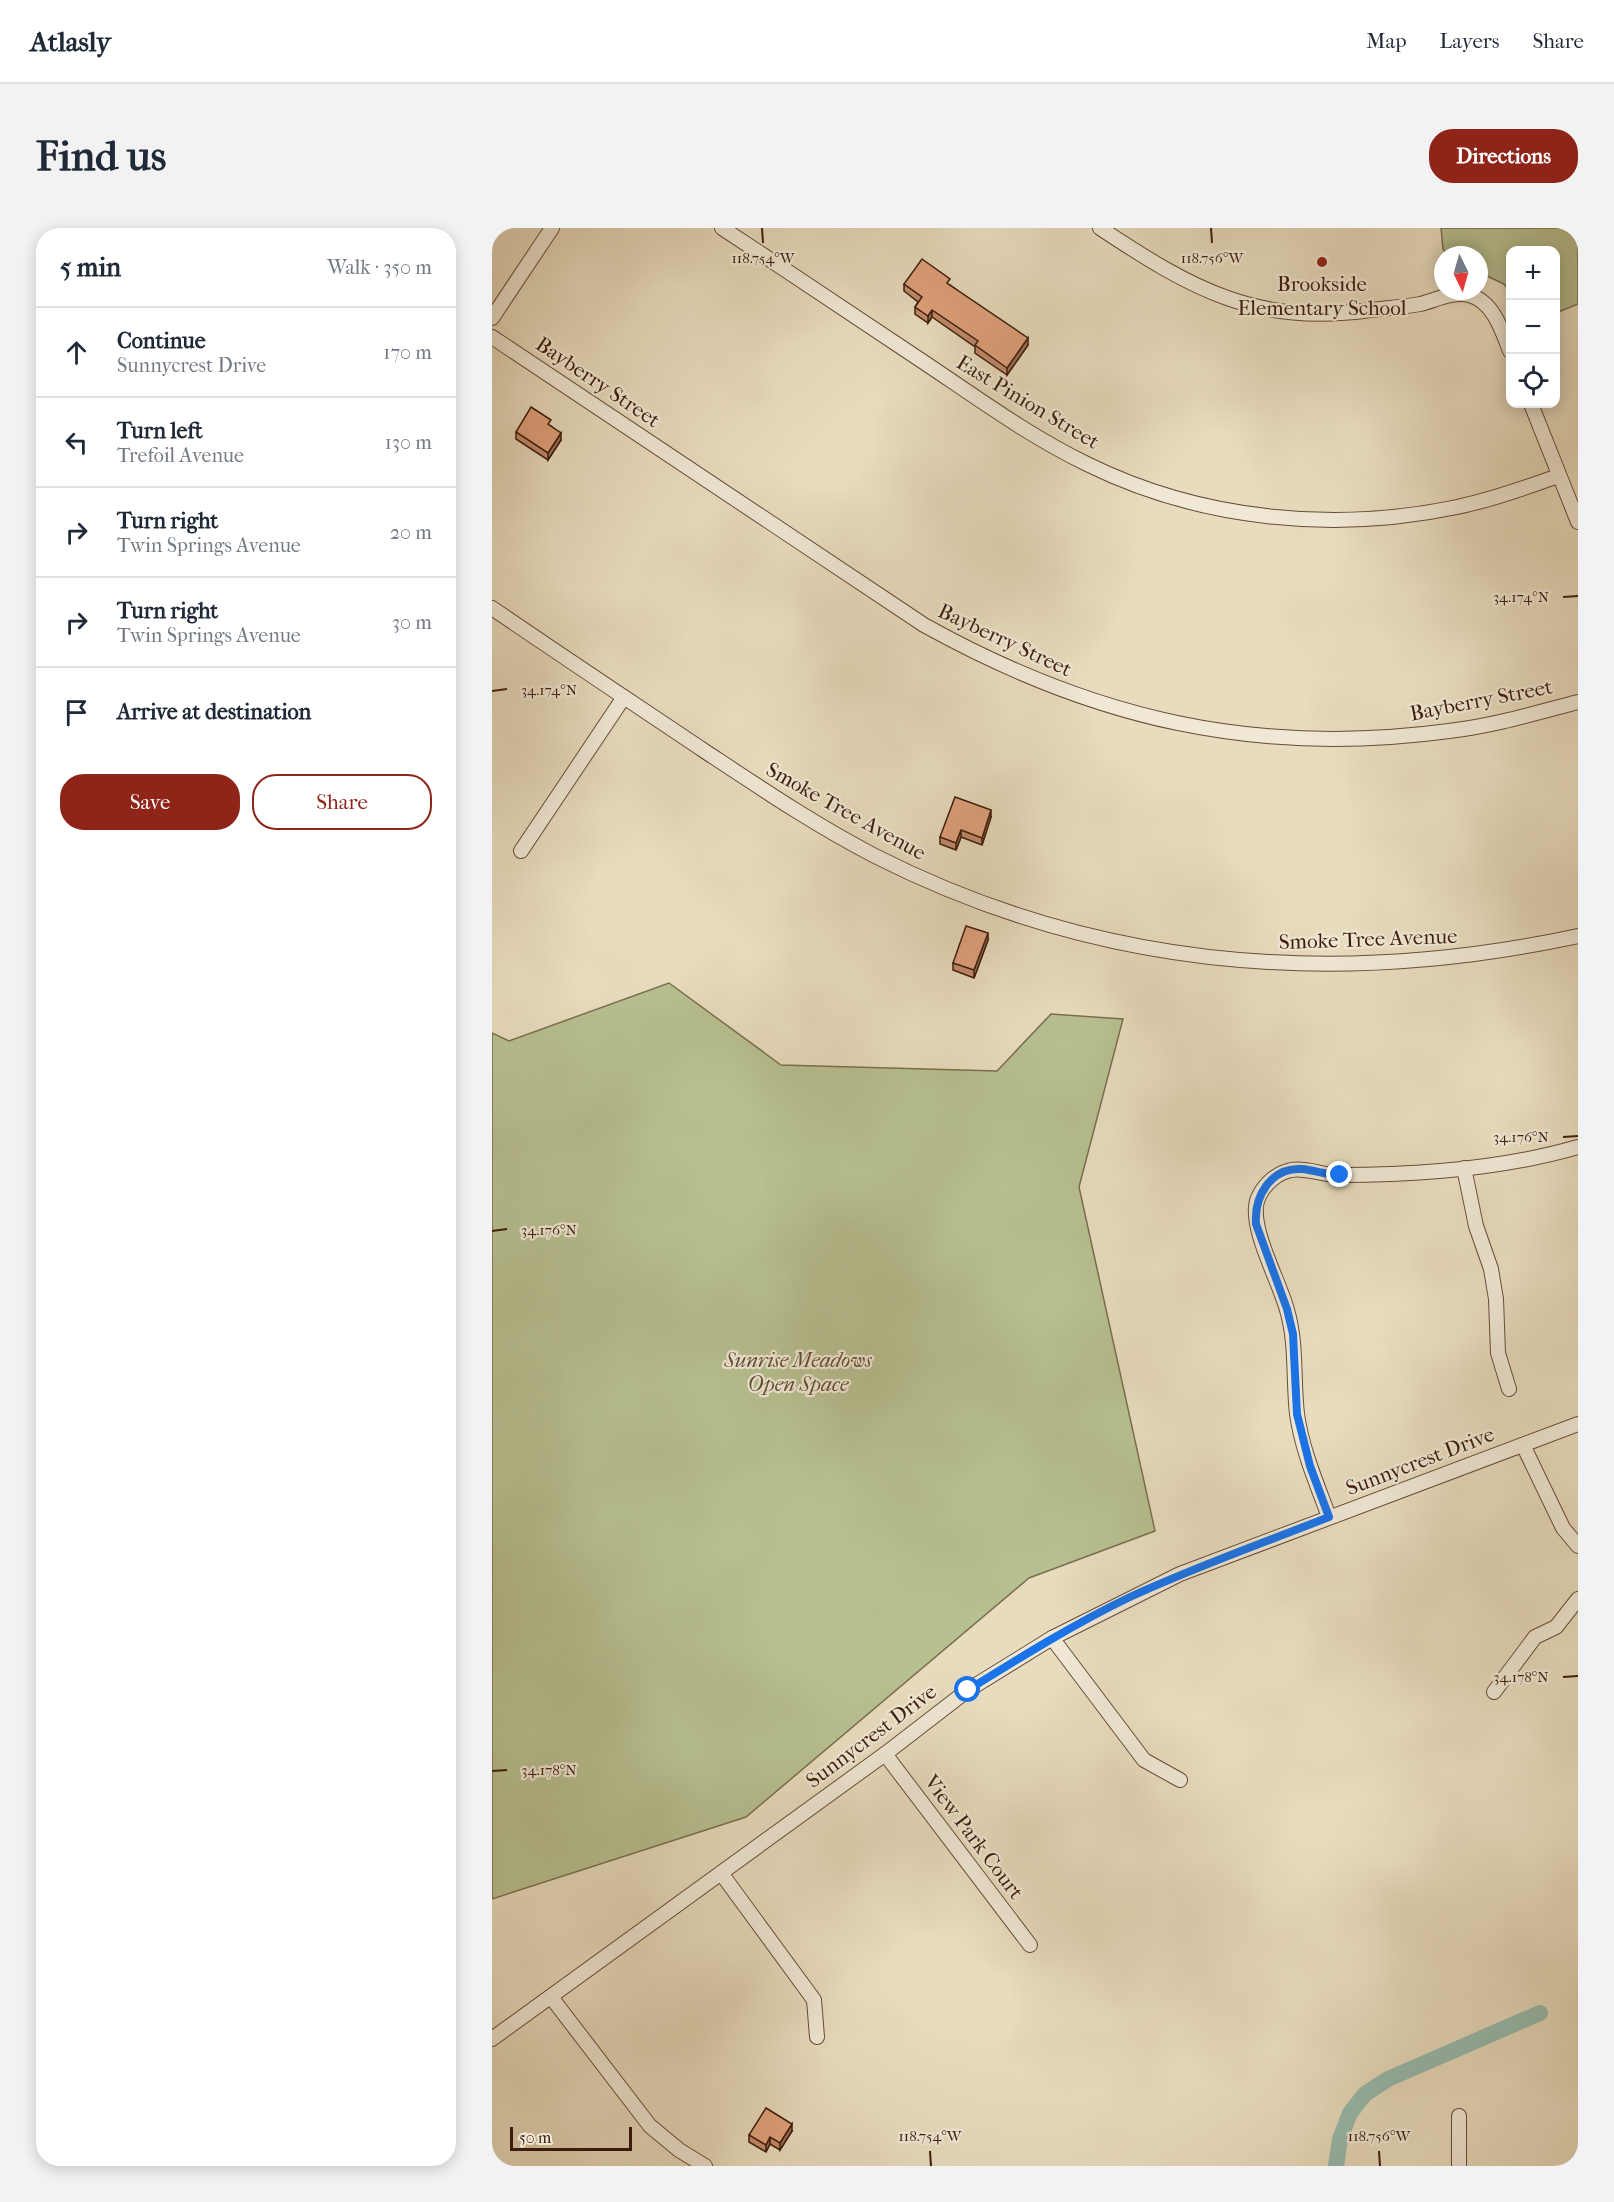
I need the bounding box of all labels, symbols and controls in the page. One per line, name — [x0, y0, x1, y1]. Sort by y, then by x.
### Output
text: Atlasly — [30, 25, 111, 58]
text: Map — [1366, 29, 1407, 53]
text: Layers — [1440, 29, 1499, 53]
text: Share — [1532, 29, 1584, 53]
button: Directions — [1429, 129, 1578, 183]
text: Find us — [36, 132, 166, 181]
north arrow — [1434, 246, 1488, 300]
map controls — [1506, 246, 1560, 408]
button: + — [1506, 246, 1560, 300]
text: 118.754°W — [731, 249, 796, 267]
text: 118.756°W — [1181, 249, 1244, 267]
text: 5 min — [60, 252, 121, 283]
marker: Brookside Elementary School — [1315, 255, 1329, 269]
text: Walk · 350 m — [327, 256, 432, 279]
place label: Brookside Elementary School — [1237, 272, 1407, 320]
button: − — [1506, 300, 1560, 354]
text: Continue — [117, 328, 206, 354]
street label: Bayberry Street — [531, 332, 665, 433]
icon: ahead — [60, 336, 93, 369]
text: 170 m — [383, 341, 432, 364]
street label: East Pinion Street — [952, 350, 1104, 454]
text: Sunnycrest Drive — [117, 354, 266, 377]
button: locate — [1506, 354, 1560, 408]
text: Turn left — [117, 418, 203, 444]
icon: left — [60, 426, 93, 459]
text: 130 m — [385, 431, 432, 454]
text: Trefoil Avenue — [117, 444, 244, 467]
text: Turn right — [117, 508, 218, 534]
icon: right — [60, 516, 93, 549]
text: 20 m — [390, 521, 432, 544]
text: Twin Springs Avenue — [117, 534, 301, 557]
text: 34.174°N — [1493, 588, 1550, 606]
text: Turn right — [117, 598, 218, 624]
street label: Bayberry Street — [934, 599, 1076, 682]
icon: right — [60, 606, 93, 639]
text: 30 m — [392, 611, 432, 634]
text: Twin Springs Avenue — [117, 624, 301, 647]
street label: Bayberry Street — [1408, 674, 1555, 726]
text: 34.174°N — [521, 681, 578, 699]
icon: arrive — [60, 696, 93, 729]
text: Arrive at destination — [117, 699, 311, 725]
street label: Smoke Tree Avenue — [762, 757, 930, 865]
button: Save — [60, 774, 240, 830]
button: Share — [252, 774, 432, 830]
street label: Smoke Tree Avenue — [1278, 924, 1458, 954]
text: 34.176°N — [1493, 1128, 1550, 1146]
route end — [1326, 1161, 1352, 1187]
text: 34.176°N — [521, 1221, 578, 1239]
park label: Sunrise Meadows Open Space — [723, 1348, 872, 1396]
street label: Sunnycrest Drive — [1343, 1422, 1497, 1500]
text: 34.178°N — [1493, 1668, 1549, 1686]
route start — [954, 1676, 980, 1702]
street label: Sunnycrest Drive — [801, 1679, 941, 1793]
text: 34.178°N — [521, 1761, 577, 1779]
street label: View Park Court — [919, 1769, 1029, 1904]
scale bar — [510, 2124, 632, 2152]
text: 118.754°W — [898, 2127, 963, 2145]
text: 118.756°W — [1348, 2127, 1411, 2145]
text: 50 m — [519, 2128, 551, 2147]

